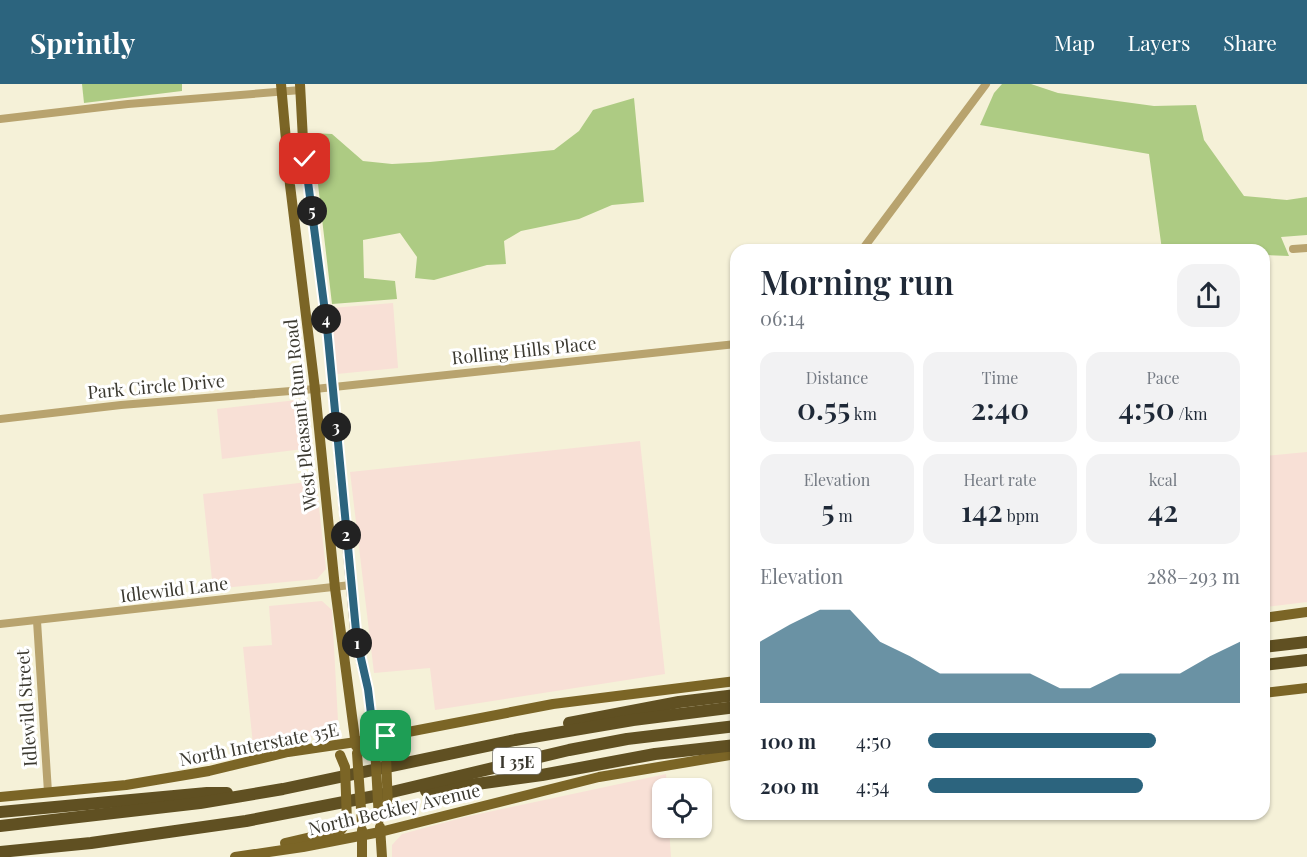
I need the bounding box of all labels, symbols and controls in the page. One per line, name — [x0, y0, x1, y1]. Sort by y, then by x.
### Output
text: Sprintly — [30, 24, 135, 61]
text: Map — [1054, 28, 1095, 56]
text: Layers — [1128, 28, 1190, 56]
text: Share — [1223, 28, 1277, 56]
pin — [279, 133, 330, 184]
icon: check — [288, 142, 321, 175]
pin: 5 — [297, 196, 327, 226]
text: 5 — [308, 200, 316, 221]
text: Morning run — [760, 259, 954, 303]
button: share — [1177, 264, 1240, 327]
pin: 4 — [311, 304, 341, 334]
text: 06:14 — [760, 304, 805, 331]
text: 4 — [322, 308, 330, 329]
street label: West Pleasant Run Road — [278, 317, 322, 513]
street label: Rolling Hills Place — [450, 330, 598, 370]
text: Distance — [806, 367, 868, 388]
text: Time — [982, 367, 1018, 388]
text: Pace — [1146, 367, 1180, 388]
street label: Park Circle Drive — [86, 368, 226, 404]
text: 0.55 — [797, 388, 850, 428]
text: 2:40 — [971, 388, 1029, 428]
text: 4:50 — [1118, 388, 1175, 428]
text: km — [850, 403, 877, 424]
text: /km — [1175, 403, 1208, 424]
pin: 3 — [321, 412, 351, 442]
text: 3 — [332, 416, 340, 437]
text: Elevation — [804, 469, 870, 490]
text: Heart rate — [963, 469, 1037, 490]
text: kcal — [1149, 469, 1177, 490]
text: 5 — [821, 490, 835, 530]
text: 142 — [961, 490, 1003, 530]
text: 42 — [1148, 490, 1178, 530]
text: m — [835, 505, 853, 526]
text: bpm — [1003, 505, 1039, 526]
pin: 2 — [331, 520, 361, 550]
text: 2 — [342, 524, 350, 545]
text: Elevation — [760, 562, 843, 589]
text: 288–293 m — [1147, 562, 1240, 589]
street label: Idlewild Lane — [119, 570, 229, 608]
pin: 1 — [342, 628, 372, 658]
text: 1 — [354, 632, 360, 653]
street label: Idlewild Street — [10, 648, 42, 768]
pin — [360, 710, 411, 761]
street label: North Interstate 35E — [177, 717, 341, 771]
icon: arrive — [369, 719, 402, 752]
text: 100 m — [760, 727, 816, 754]
text: 4:50 — [856, 727, 892, 754]
road number: I 35E — [493, 748, 541, 774]
text: 200 m — [760, 772, 819, 799]
text: 4:54 — [856, 772, 889, 799]
street label: North Beckley Avenue — [306, 778, 482, 840]
map controls — [652, 778, 712, 838]
button: locate — [652, 778, 712, 838]

